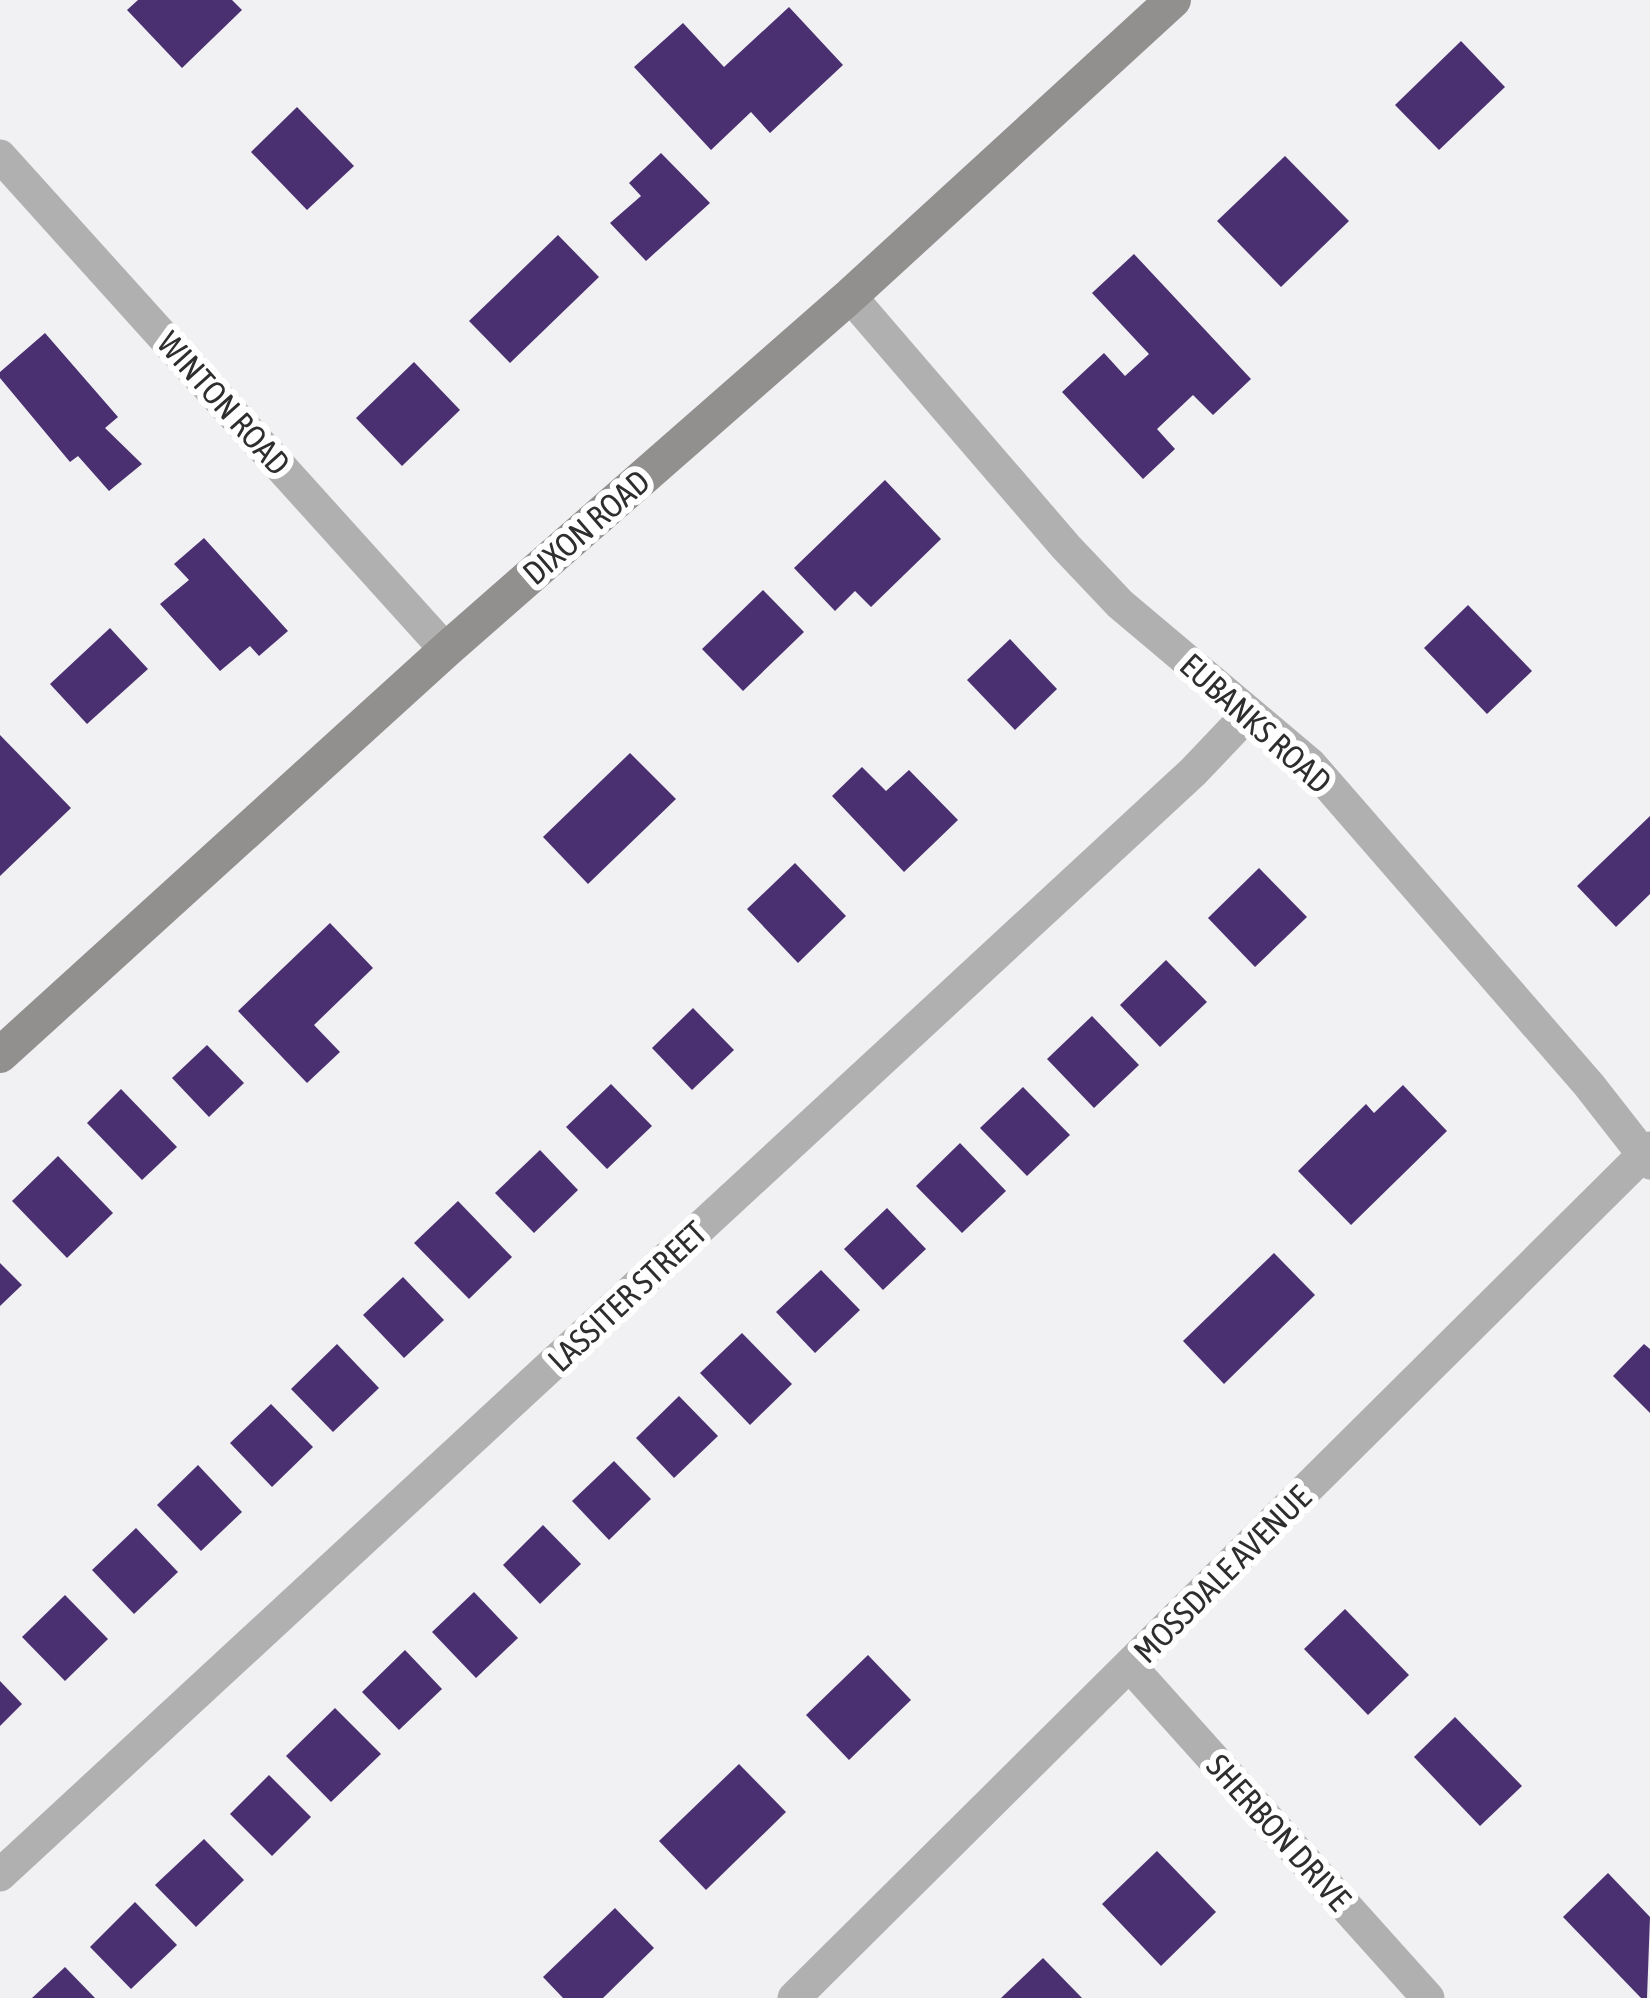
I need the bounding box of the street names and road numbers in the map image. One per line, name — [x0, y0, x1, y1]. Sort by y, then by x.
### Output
street label: WINTON ROAD — [150, 324, 298, 482]
street label: DIXON ROAD — [515, 462, 657, 592]
street label: EUBANKS ROAD — [1173, 645, 1339, 801]
street label: LASSITER STREET — [540, 1213, 714, 1379]
street label: MOSSDALE AVENUE — [1126, 1478, 1318, 1670]
street label: SHERBON DRIVE — [1199, 1746, 1359, 1918]

